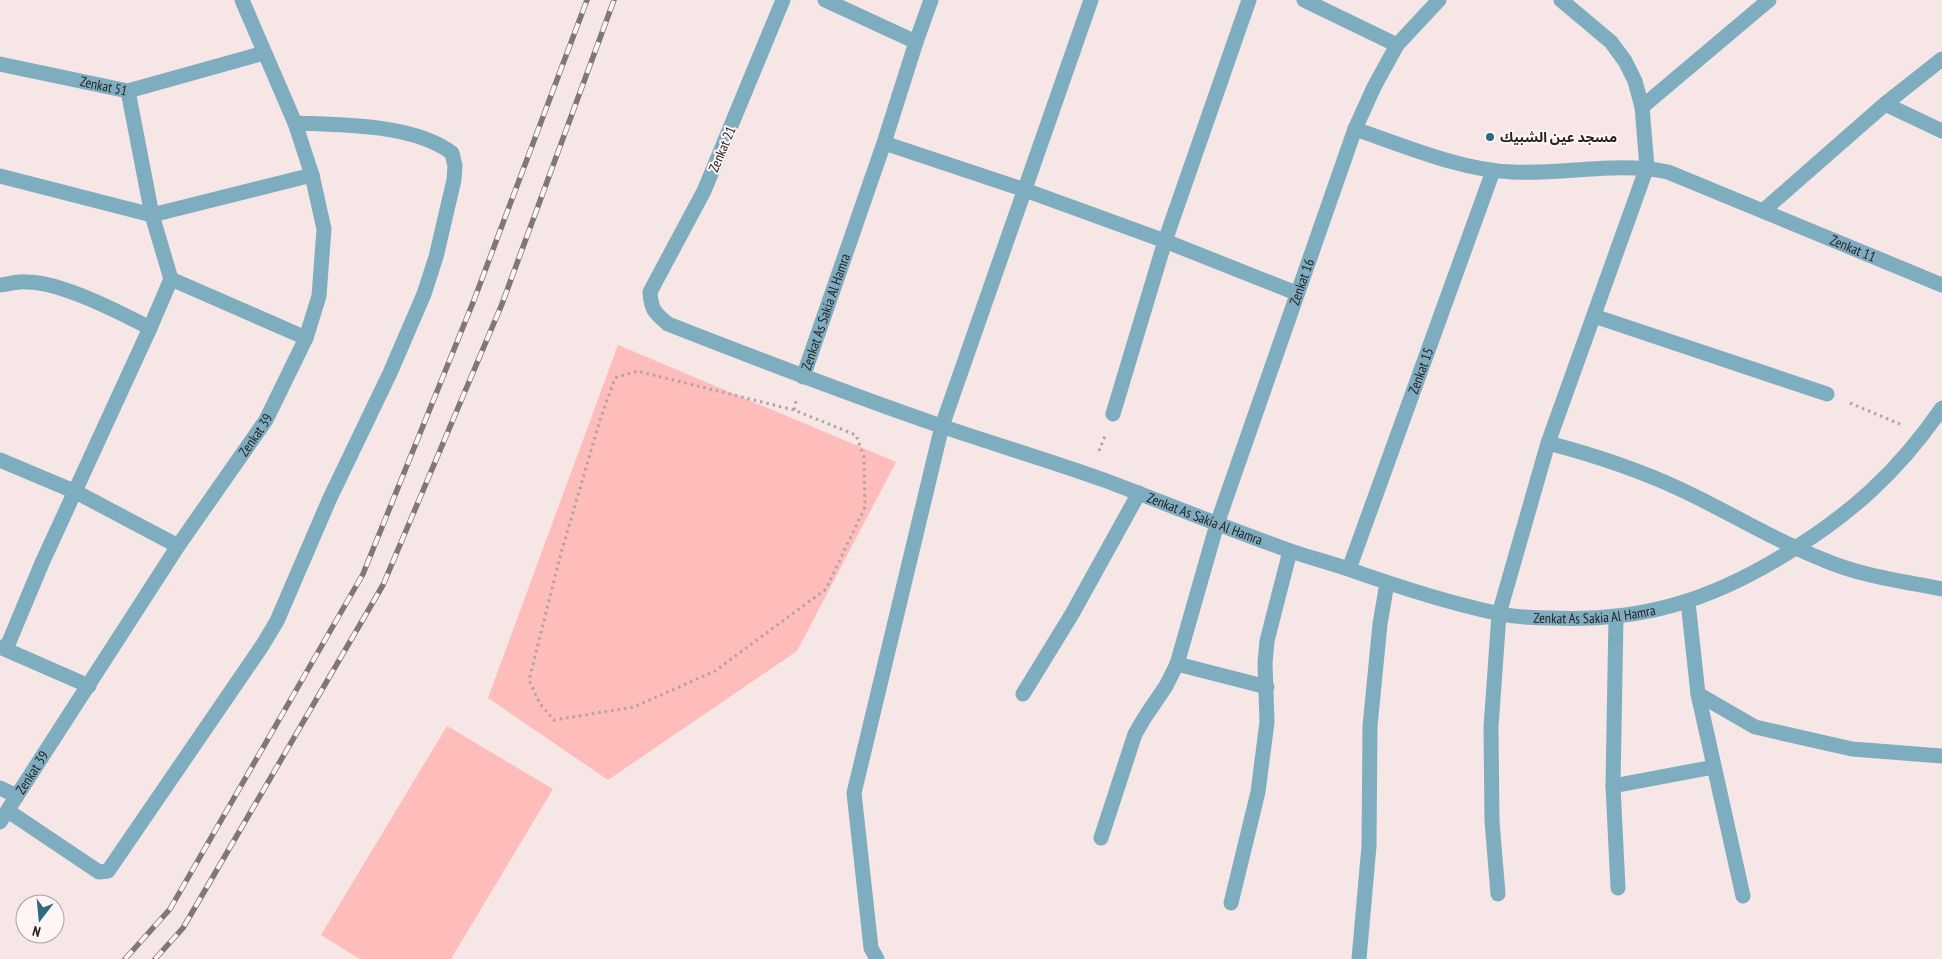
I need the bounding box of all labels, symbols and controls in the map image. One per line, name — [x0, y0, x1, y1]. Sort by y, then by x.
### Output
street label: Zenkat 51 — [78, 72, 129, 100]
street label: Zenkat 21 — [704, 123, 740, 175]
place label: مسجد عين الشبيك — [1500, 128, 1617, 146]
marker: مسجد عين الشبيك — [1484, 131, 1496, 143]
street label: Zenkat 11 — [1827, 231, 1879, 266]
street label: Zenkat As Sakia Al Hamra — [797, 251, 854, 373]
street label: Zenkat 16 — [1285, 256, 1318, 308]
street label: Zenkat 15 — [1404, 345, 1437, 396]
street label: Zenkat 39 — [234, 411, 277, 460]
street label: Zenkat As Sakia Al Hamra — [1145, 488, 1265, 549]
street label: Zenkat As Sakia Al Hamra — [1533, 601, 1657, 627]
street label: Zenkat 39 — [11, 747, 53, 797]
north arrow — [15, 894, 65, 944]
text: N — [30, 922, 43, 941]

